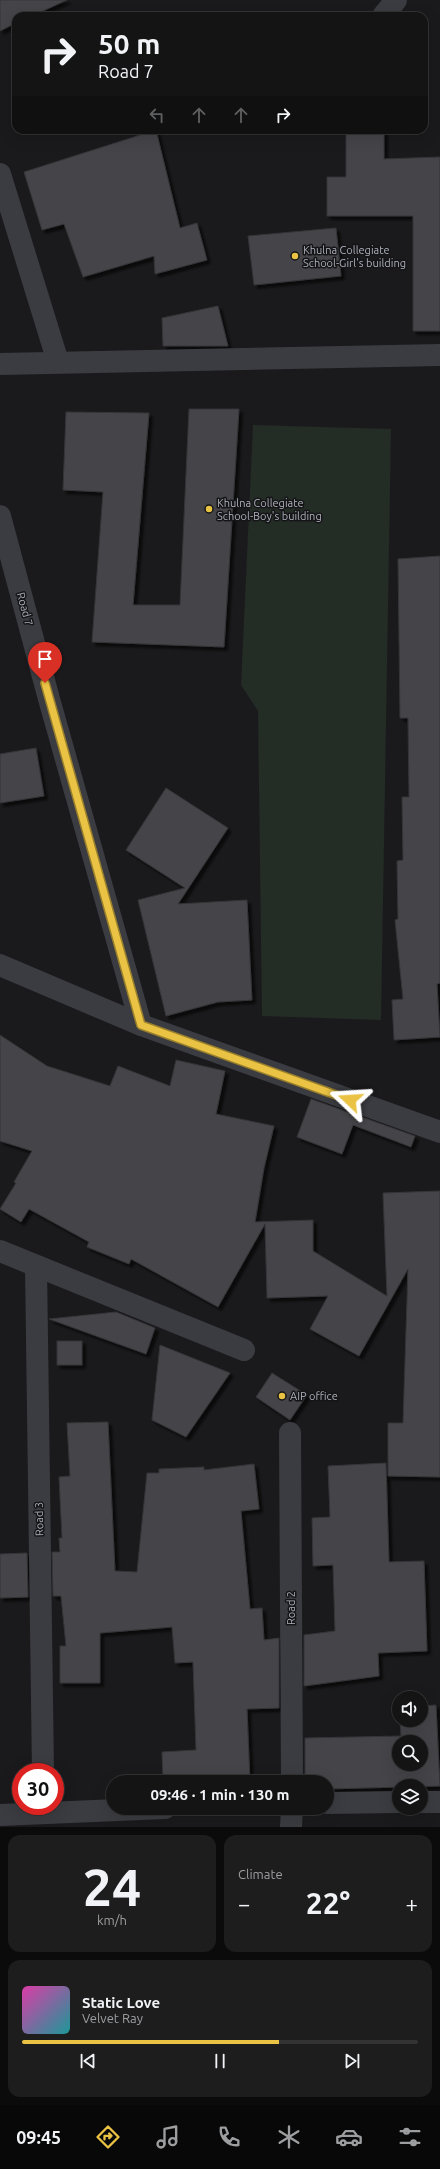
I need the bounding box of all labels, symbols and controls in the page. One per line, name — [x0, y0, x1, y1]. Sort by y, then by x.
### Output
icon: right — [32, 28, 84, 80]
text: 50 m — [98, 28, 160, 59]
text: Road 7 — [98, 61, 154, 81]
icon: left — [146, 104, 168, 126]
icon: ahead — [188, 104, 210, 126]
icon: ahead — [230, 104, 252, 126]
icon: right — [272, 104, 294, 126]
place label: Khulna Collegiate School-Girl's building — [303, 244, 406, 269]
marker: Khulna Collegiate School-Girl's building — [290, 251, 300, 261]
place label: Khulna Collegiate School-Boy's building — [217, 497, 322, 522]
marker: Khulna Collegiate School-Boy's building — [204, 504, 214, 514]
street label: Road 7 — [15, 591, 35, 627]
pin — [28, 642, 62, 683]
icon: arrive — [34, 648, 56, 670]
position arrow — [329, 1079, 371, 1121]
place label: AIP office — [290, 1390, 338, 1402]
marker: AIP office — [277, 1391, 287, 1401]
street label: Road 3 — [33, 1502, 45, 1536]
street label: Road 2 — [285, 1591, 297, 1625]
map controls — [392, 1691, 428, 1815]
button: sound — [392, 1691, 428, 1727]
button: search — [392, 1735, 428, 1771]
speed limit sign: 30 — [12, 1763, 64, 1815]
button: layers — [392, 1779, 428, 1815]
text: 09:46 · 1 min · 130 m — [151, 1786, 289, 1803]
text: 24 — [83, 1858, 141, 1916]
text: Climate — [238, 1867, 283, 1881]
text: 22° — [306, 1886, 350, 1920]
text: − — [238, 1891, 250, 1916]
text: + — [406, 1891, 418, 1916]
text: km/h — [97, 1913, 127, 1927]
text: Static Love — [82, 1994, 160, 2011]
text: Velvet Ray — [82, 2011, 143, 2025]
icon: previous — [77, 2050, 99, 2072]
icon: pause — [209, 2050, 231, 2072]
icon: next — [341, 2050, 363, 2072]
icon: directions — [94, 2123, 122, 2151]
icon: music — [154, 2123, 182, 2151]
icon: phone — [215, 2123, 243, 2151]
icon: climate — [275, 2123, 303, 2151]
icon: car — [335, 2123, 363, 2151]
icon: filters — [396, 2123, 424, 2151]
text: 09:45 — [16, 2127, 61, 2147]

